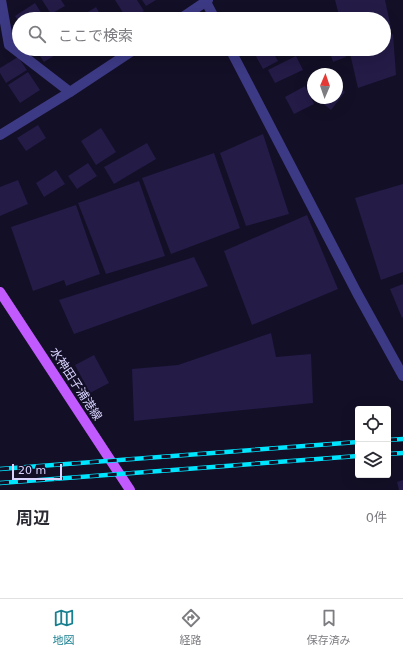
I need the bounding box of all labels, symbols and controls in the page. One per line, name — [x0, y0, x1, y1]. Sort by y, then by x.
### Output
search box — [12, 12, 391, 56]
icon: search — [26, 23, 48, 45]
text: ここで検索 — [58, 27, 133, 45]
north arrow — [307, 68, 343, 104]
street label: 水神田子浦港線 — [47, 345, 105, 423]
map controls — [355, 406, 391, 478]
button: locate — [355, 406, 391, 442]
button: layers — [355, 442, 391, 478]
scale bar — [12, 462, 62, 481]
text: 20 m — [18, 464, 46, 477]
text: 周辺 — [16, 508, 50, 528]
text: 0件 — [366, 510, 387, 525]
tab: 地図 — [53, 607, 75, 647]
tab: 経路 — [180, 607, 202, 647]
tab: 保存済み — [307, 607, 351, 647]

